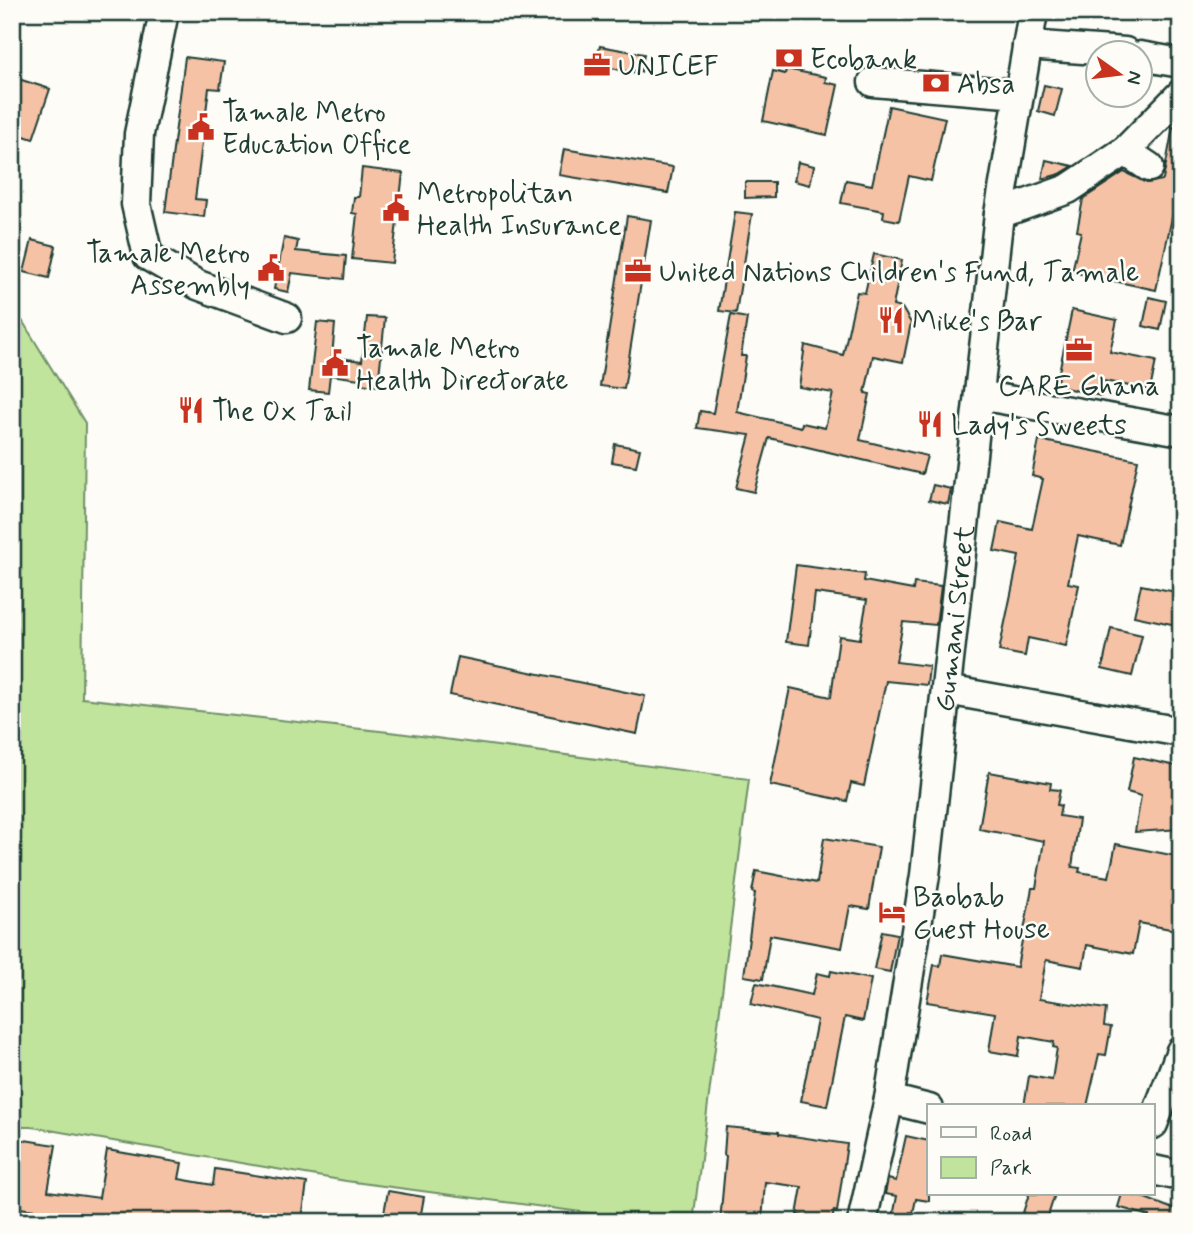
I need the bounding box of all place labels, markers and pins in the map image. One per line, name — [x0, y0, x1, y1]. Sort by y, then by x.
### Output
place label: Ecobank — [810, 42, 917, 79]
bank icon: Ecobank — [774, 43, 804, 73]
place label: UNICEF — [618, 49, 719, 86]
office icon: UNICEF — [582, 50, 612, 80]
place label: Absa — [957, 67, 1015, 104]
bank icon: Absa — [921, 68, 951, 98]
place label: Tamale Metro Education Office — [222, 95, 411, 164]
public building icon: Tamale Metro Education Office — [186, 112, 216, 142]
place label: Metropolitan Health Insurance — [417, 176, 622, 245]
public building icon: Metropolitan Health Insurance — [381, 193, 411, 223]
place label: Tamale Metro Assembly — [86, 236, 250, 305]
public building icon: Tamale Metro Assembly — [256, 253, 286, 283]
place label: United Nations Children's Fund, Tamale — [659, 255, 1139, 292]
office icon: United Nations Children's Fund, Tamale — [623, 256, 653, 286]
place label: Mike's Bar — [912, 304, 1043, 341]
restaurant icon: Mike's Bar — [876, 305, 906, 335]
place label: Tamale Metro Health Directorate — [356, 331, 569, 400]
office icon: CARE Ghana — [1064, 335, 1094, 365]
public building icon: Tamale Metro Health Directorate — [320, 348, 350, 378]
place label: CARE Ghana — [998, 369, 1160, 406]
place label: The Ox Tail — [212, 394, 352, 431]
restaurant icon: The Ox Tail — [176, 395, 206, 425]
place label: Lady's Sweets — [951, 408, 1127, 445]
restaurant icon: Lady's Sweets — [915, 409, 945, 439]
place label: Baobab Guest House — [913, 880, 1050, 949]
hotel icon: Baobab Guest House — [877, 897, 907, 927]

